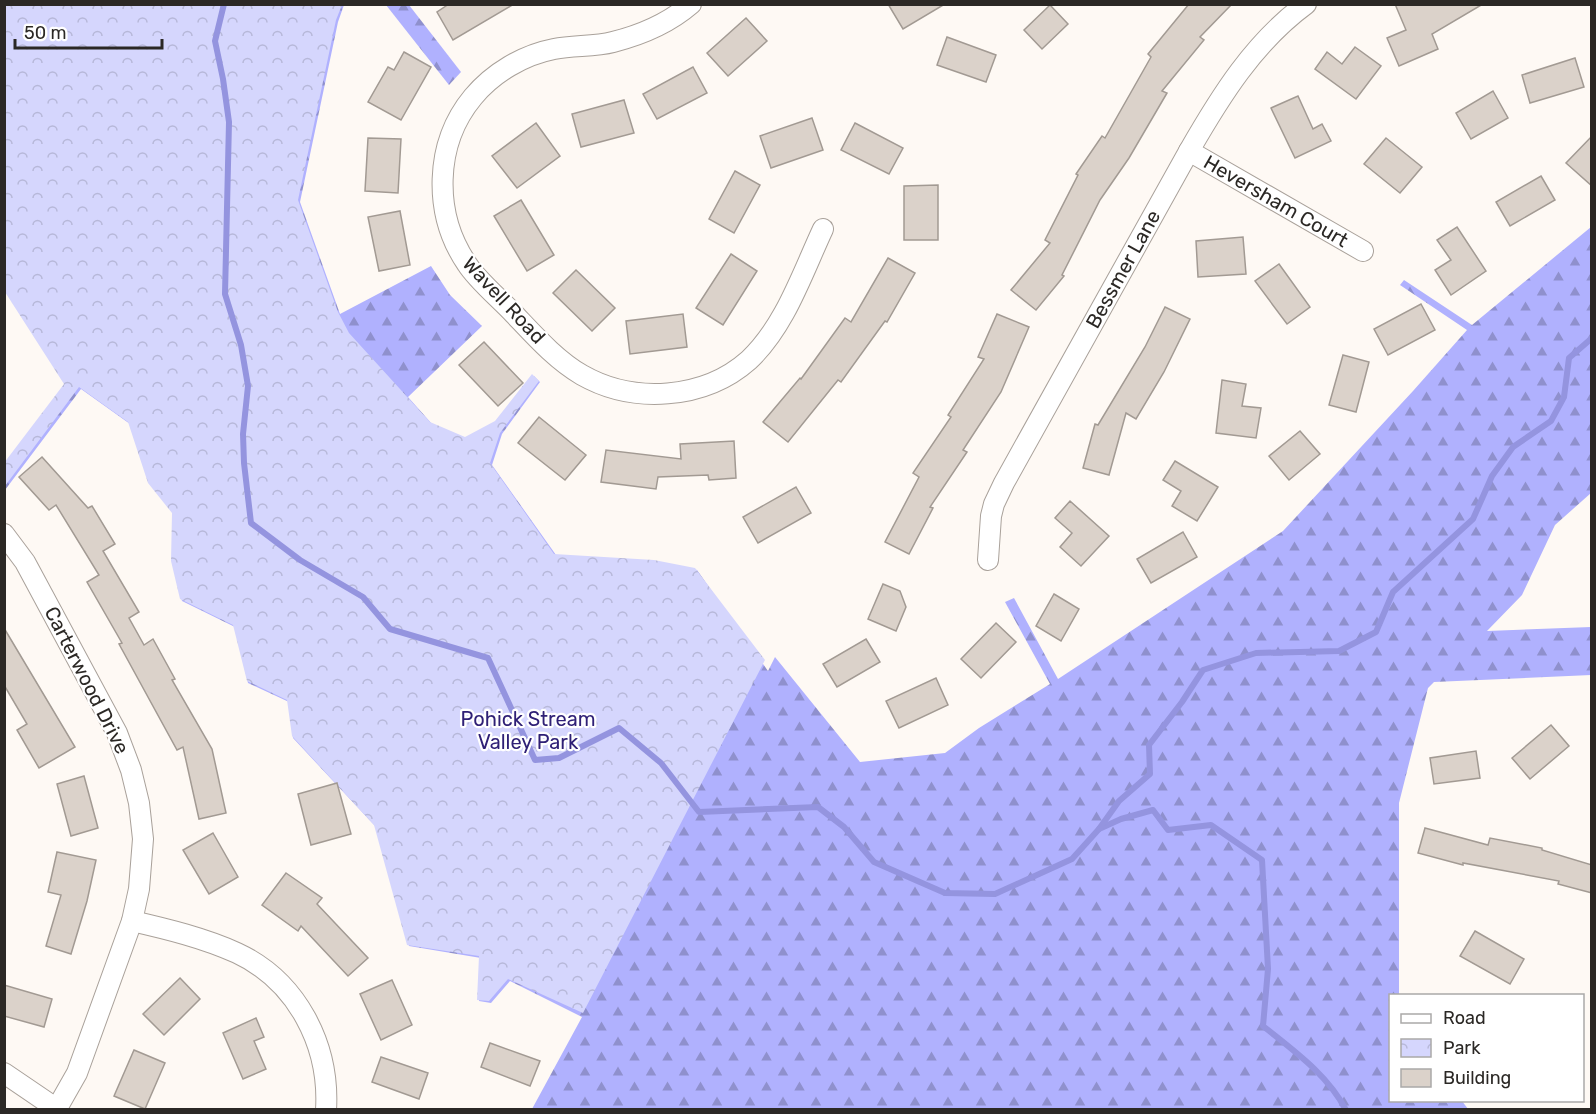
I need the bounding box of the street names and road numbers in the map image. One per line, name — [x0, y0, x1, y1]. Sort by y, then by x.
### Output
street label: Heversham Court — [1199, 150, 1353, 252]
street label: Bessmer Lane — [1081, 206, 1165, 332]
street label: Wavell Road — [458, 251, 550, 349]
street label: Carterwood Drive — [39, 602, 135, 758]

